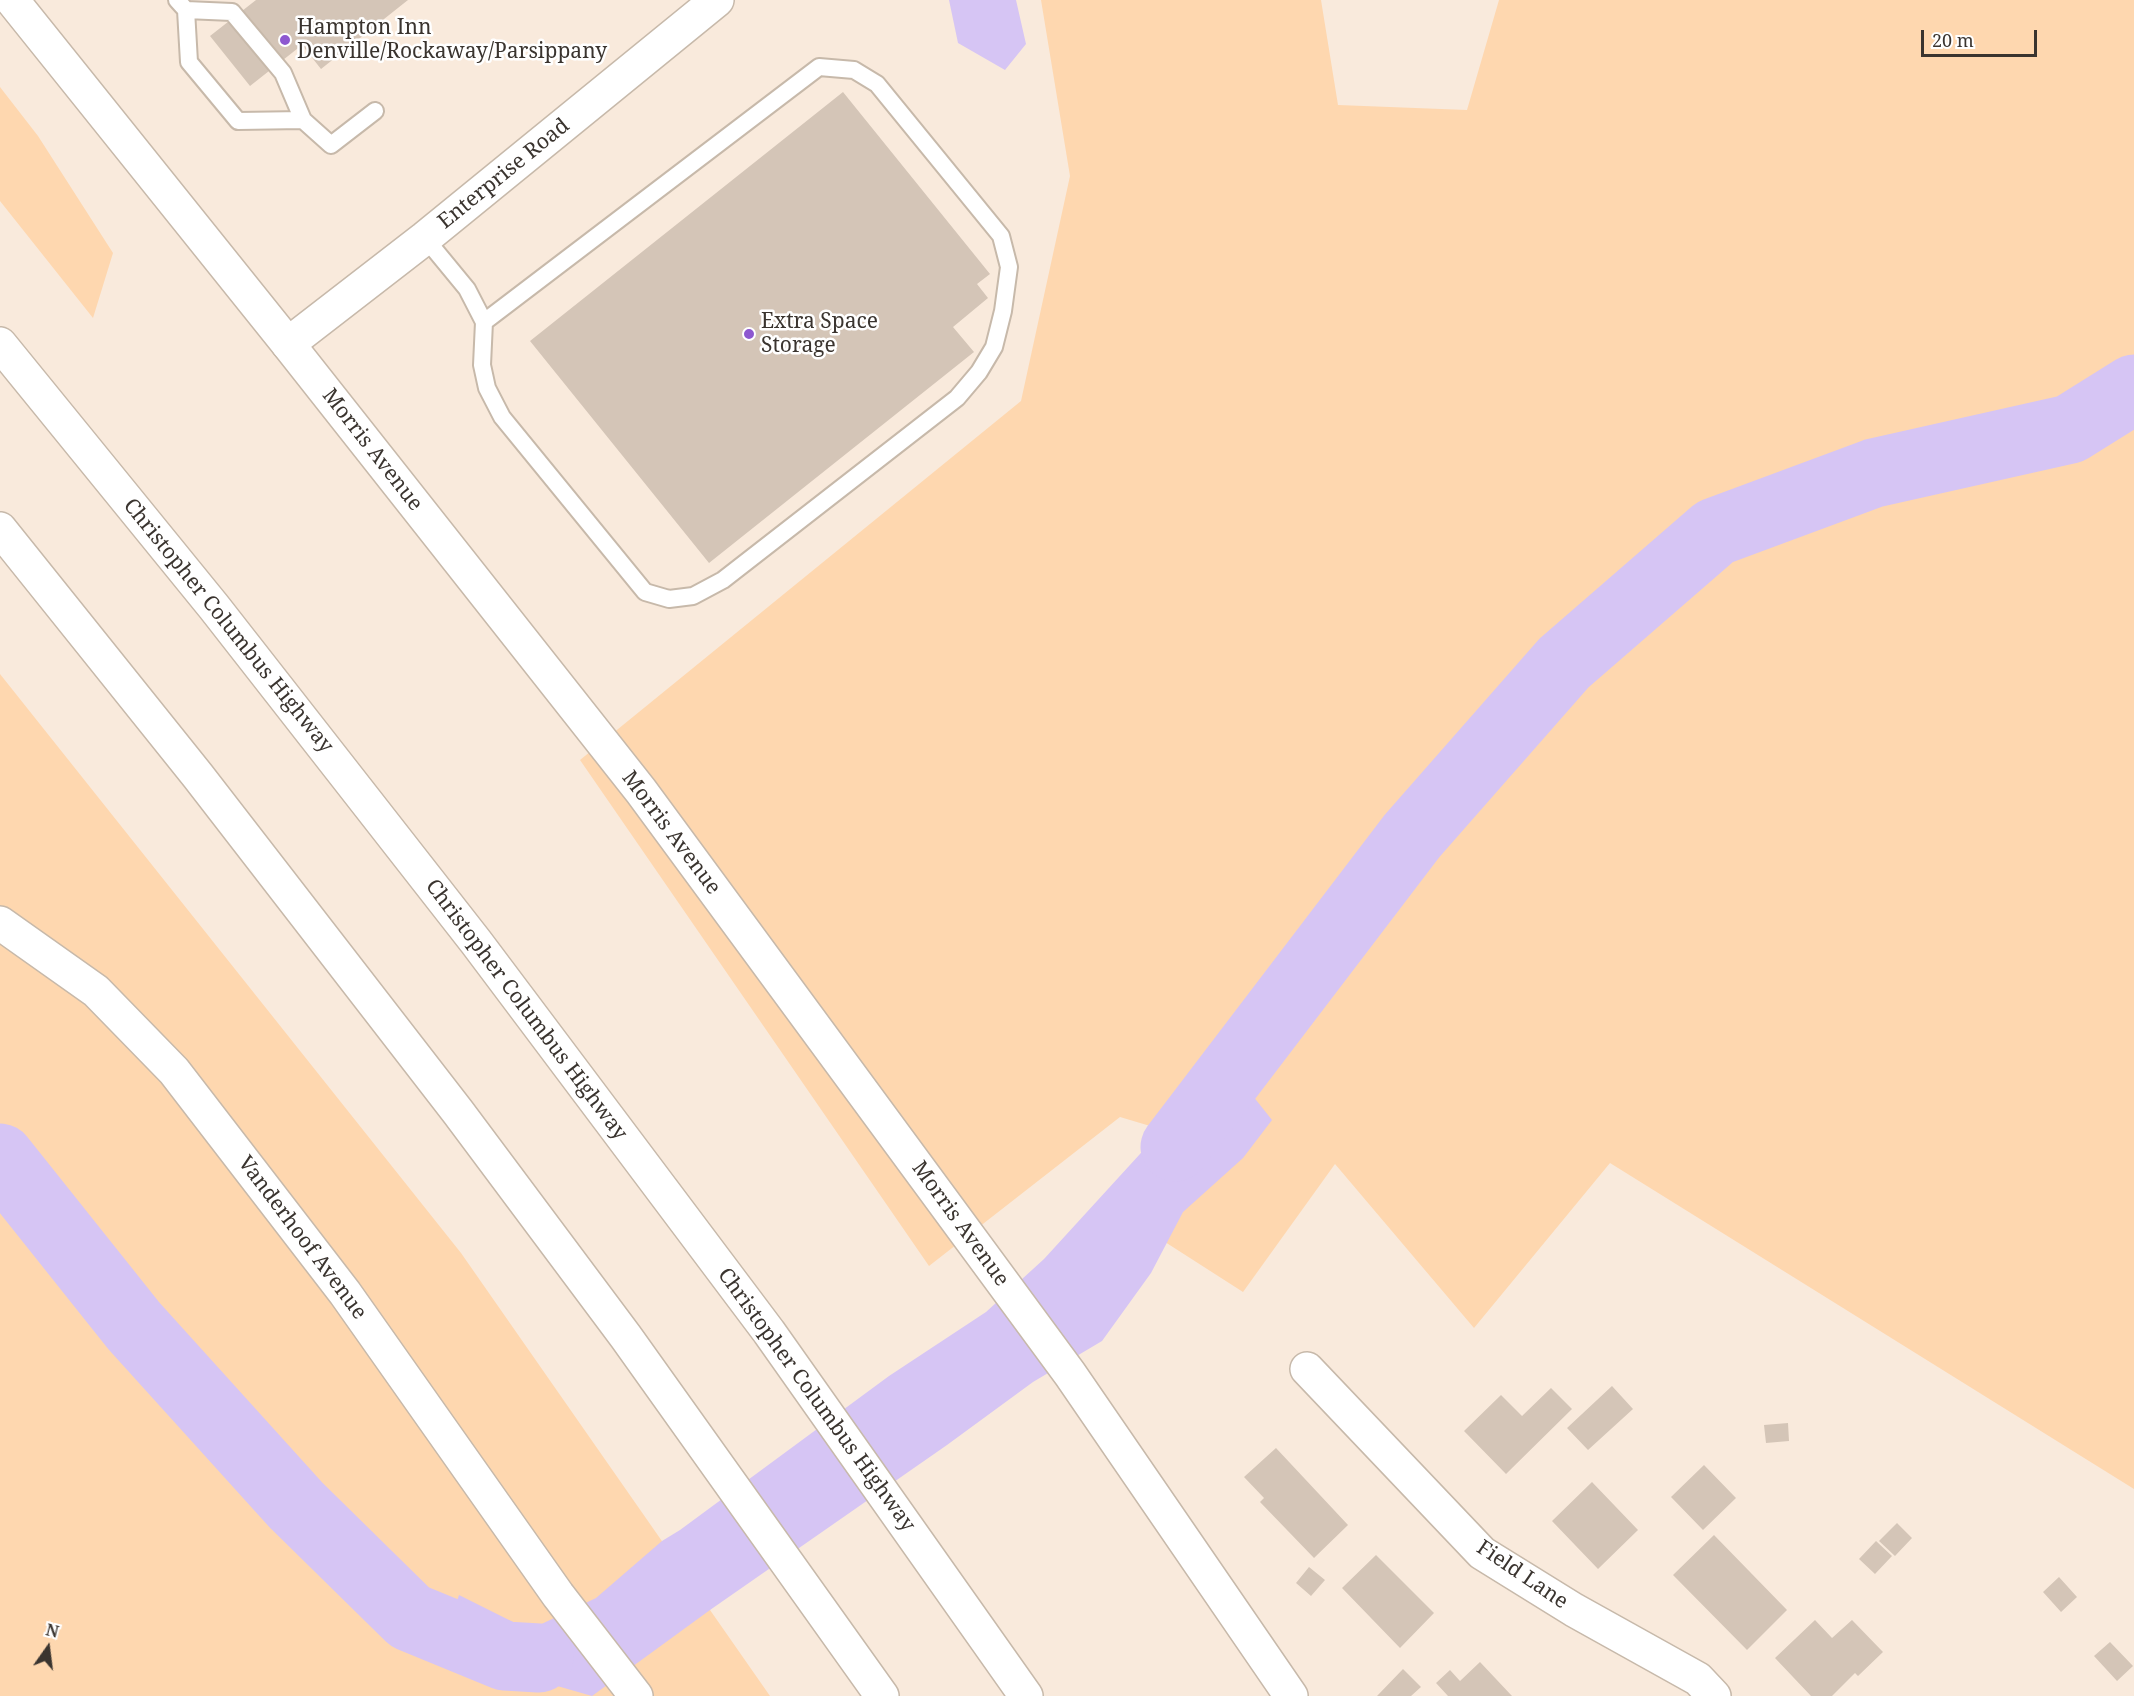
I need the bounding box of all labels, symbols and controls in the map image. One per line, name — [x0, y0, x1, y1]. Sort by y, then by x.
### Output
place label: Hampton Inn Denville/Rockaway/Parsippany — [297, 15, 607, 65]
scale bar — [1924, 18, 2040, 56]
text: 20 m — [1932, 28, 1974, 52]
marker: Hampton Inn Denville/Rockaway/Parsippany — [278, 33, 292, 47]
street label: Enterprise Road — [433, 113, 575, 235]
place label: Extra Space Storage — [761, 309, 878, 359]
marker: Extra Space Storage — [742, 327, 756, 341]
street label: Morris Avenue — [316, 384, 428, 516]
street label: Christopher Columbus Highway — [118, 494, 338, 758]
street label: Morris Avenue — [616, 766, 726, 900]
street label: Christopher Columbus Highway — [420, 875, 632, 1145]
street label: Vanderhoof Avenue — [232, 1151, 372, 1325]
street label: Morris Avenue — [906, 1157, 1014, 1291]
street label: Christopher Columbus Highway — [712, 1263, 920, 1537]
street label: Field Lane — [1471, 1535, 1573, 1615]
north arrow — [18, 1618, 78, 1678]
text: N — [44, 1618, 61, 1643]

